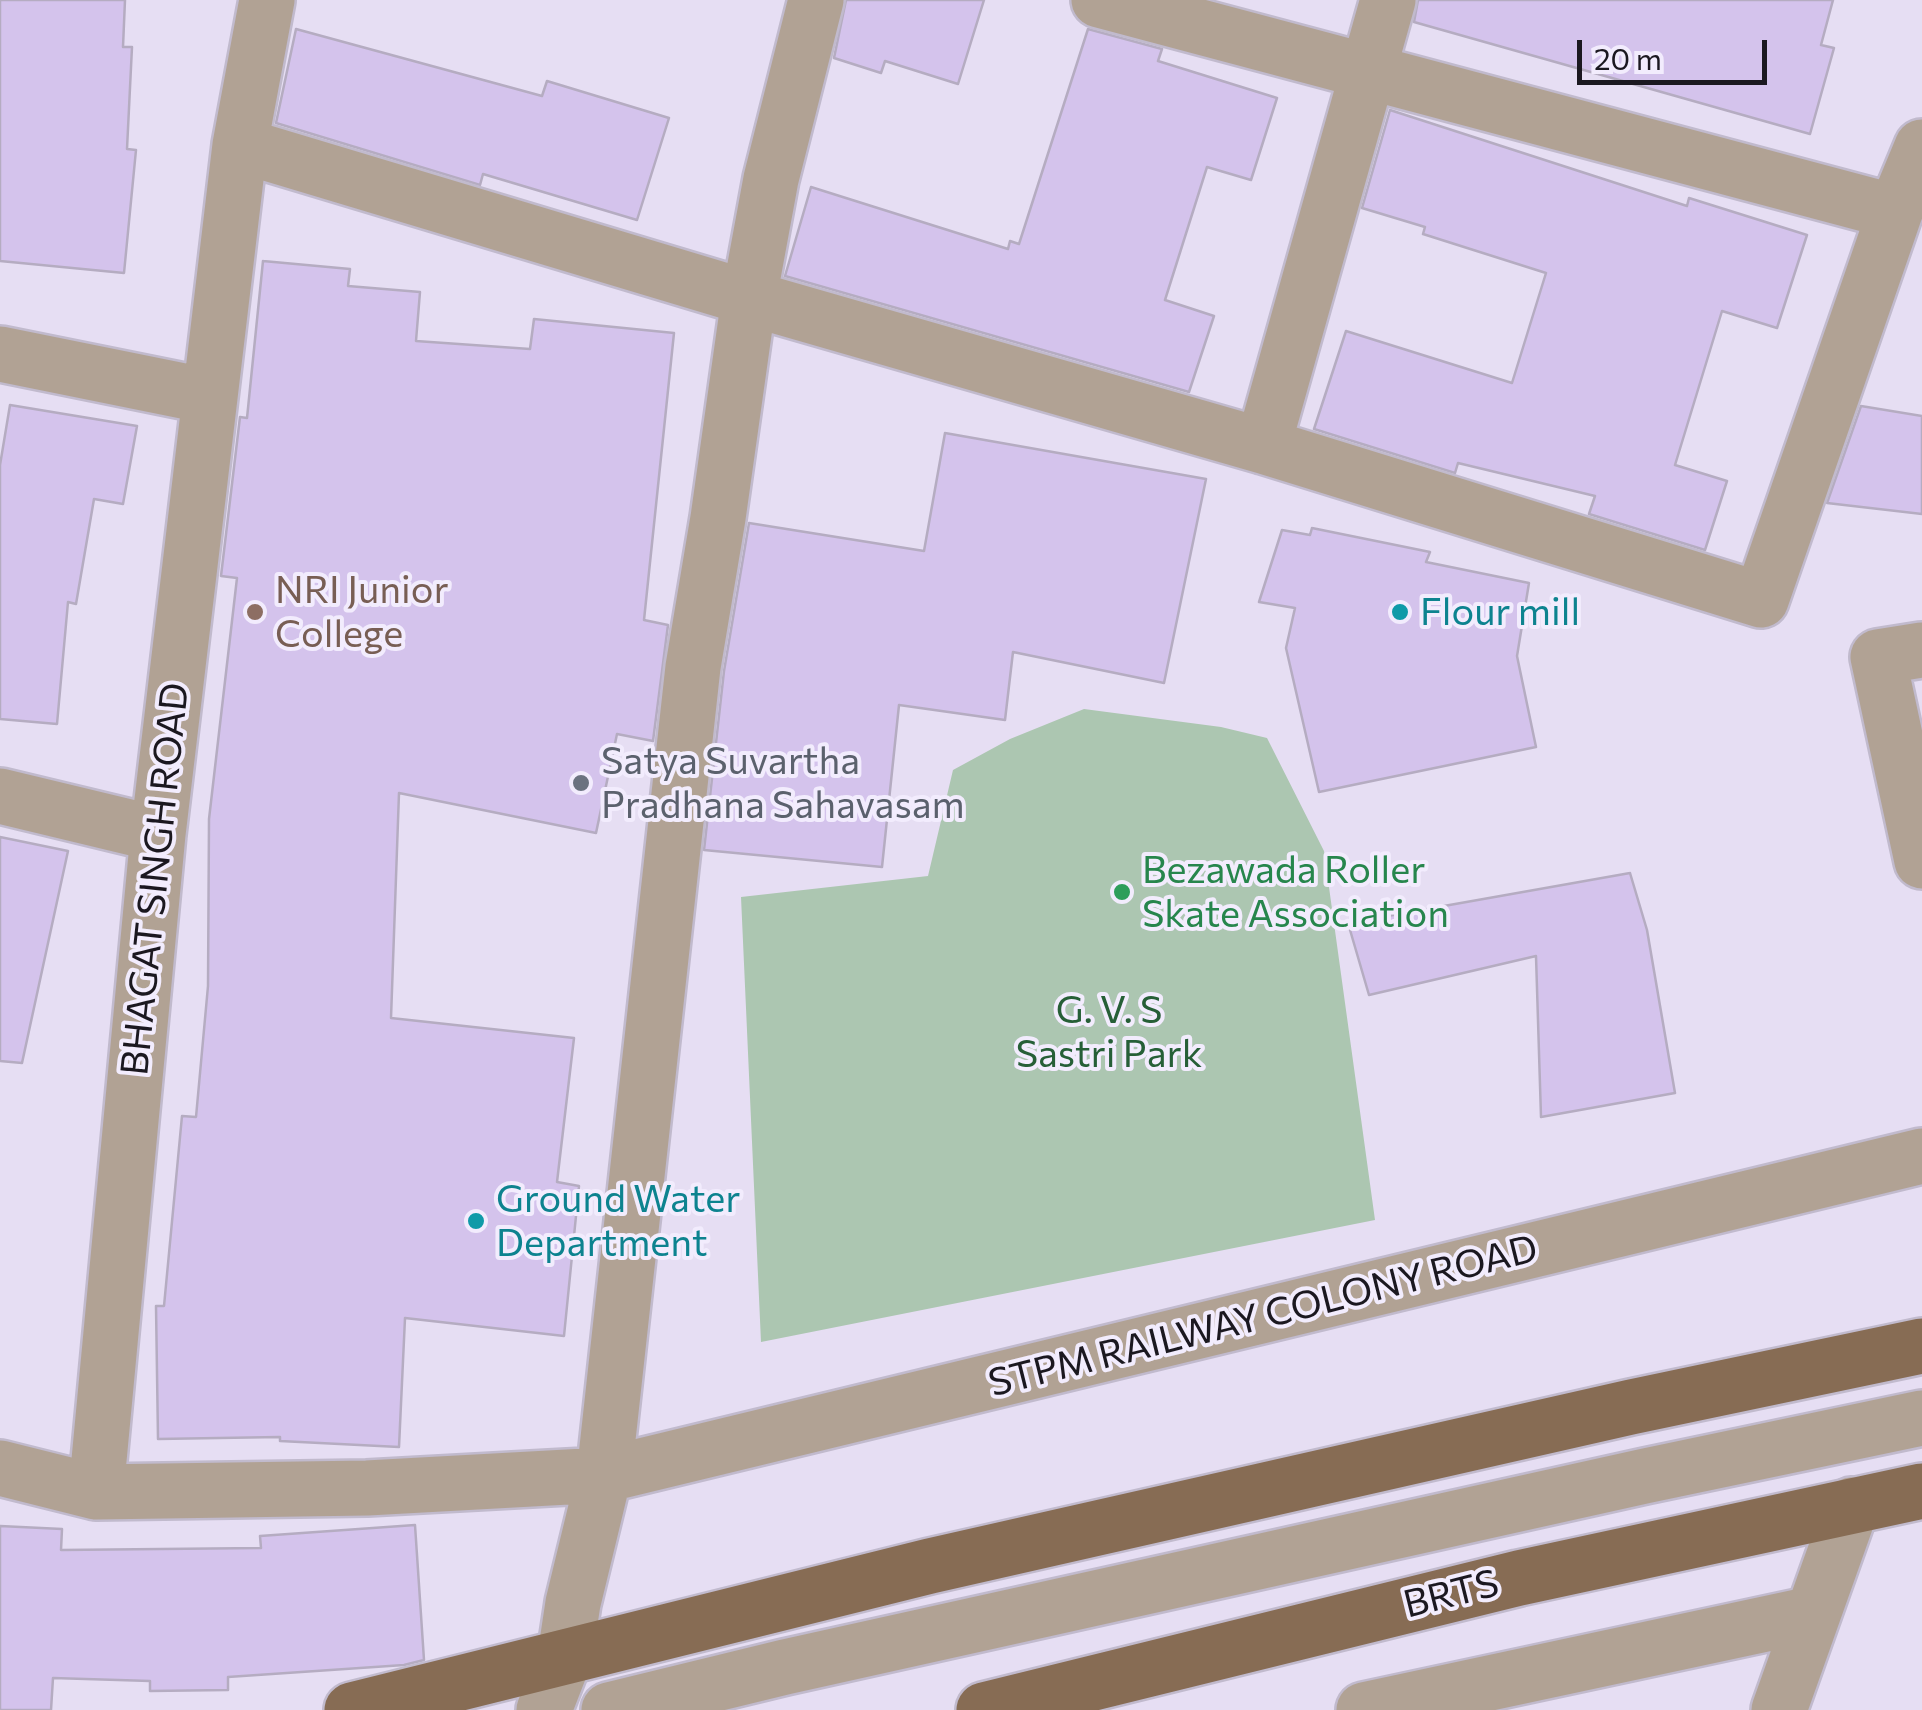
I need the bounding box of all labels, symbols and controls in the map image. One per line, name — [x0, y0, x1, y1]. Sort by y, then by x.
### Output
scale bar — [1582, 20, 1772, 82]
text: 20 m — [1594, 39, 1662, 76]
place label: NRI Junior College — [275, 567, 449, 656]
place label: Flour mill — [1420, 589, 1580, 635]
marker: NRI Junior College — [244, 601, 266, 623]
marker: Flour mill — [1389, 601, 1411, 623]
street label: BHAGAT SINGH ROAD — [112, 680, 198, 1078]
place label: Satya Suvartha Pradhana Sahavasam — [601, 738, 965, 828]
marker: Satya Suvartha Pradhana Sahavasam — [570, 772, 592, 794]
place label: Bezawada Roller Skate Association — [1142, 847, 1449, 936]
marker: Bezawada Roller Skate Association — [1111, 881, 1133, 903]
park label: G. V. S Sastri Park — [1016, 987, 1202, 1076]
place label: Ground Water Department — [496, 1176, 740, 1266]
marker: Ground Water Department — [465, 1210, 487, 1232]
street label: STPM RAILWAY COLONY ROAD — [984, 1226, 1542, 1406]
street label: BRTS — [1399, 1560, 1503, 1628]

